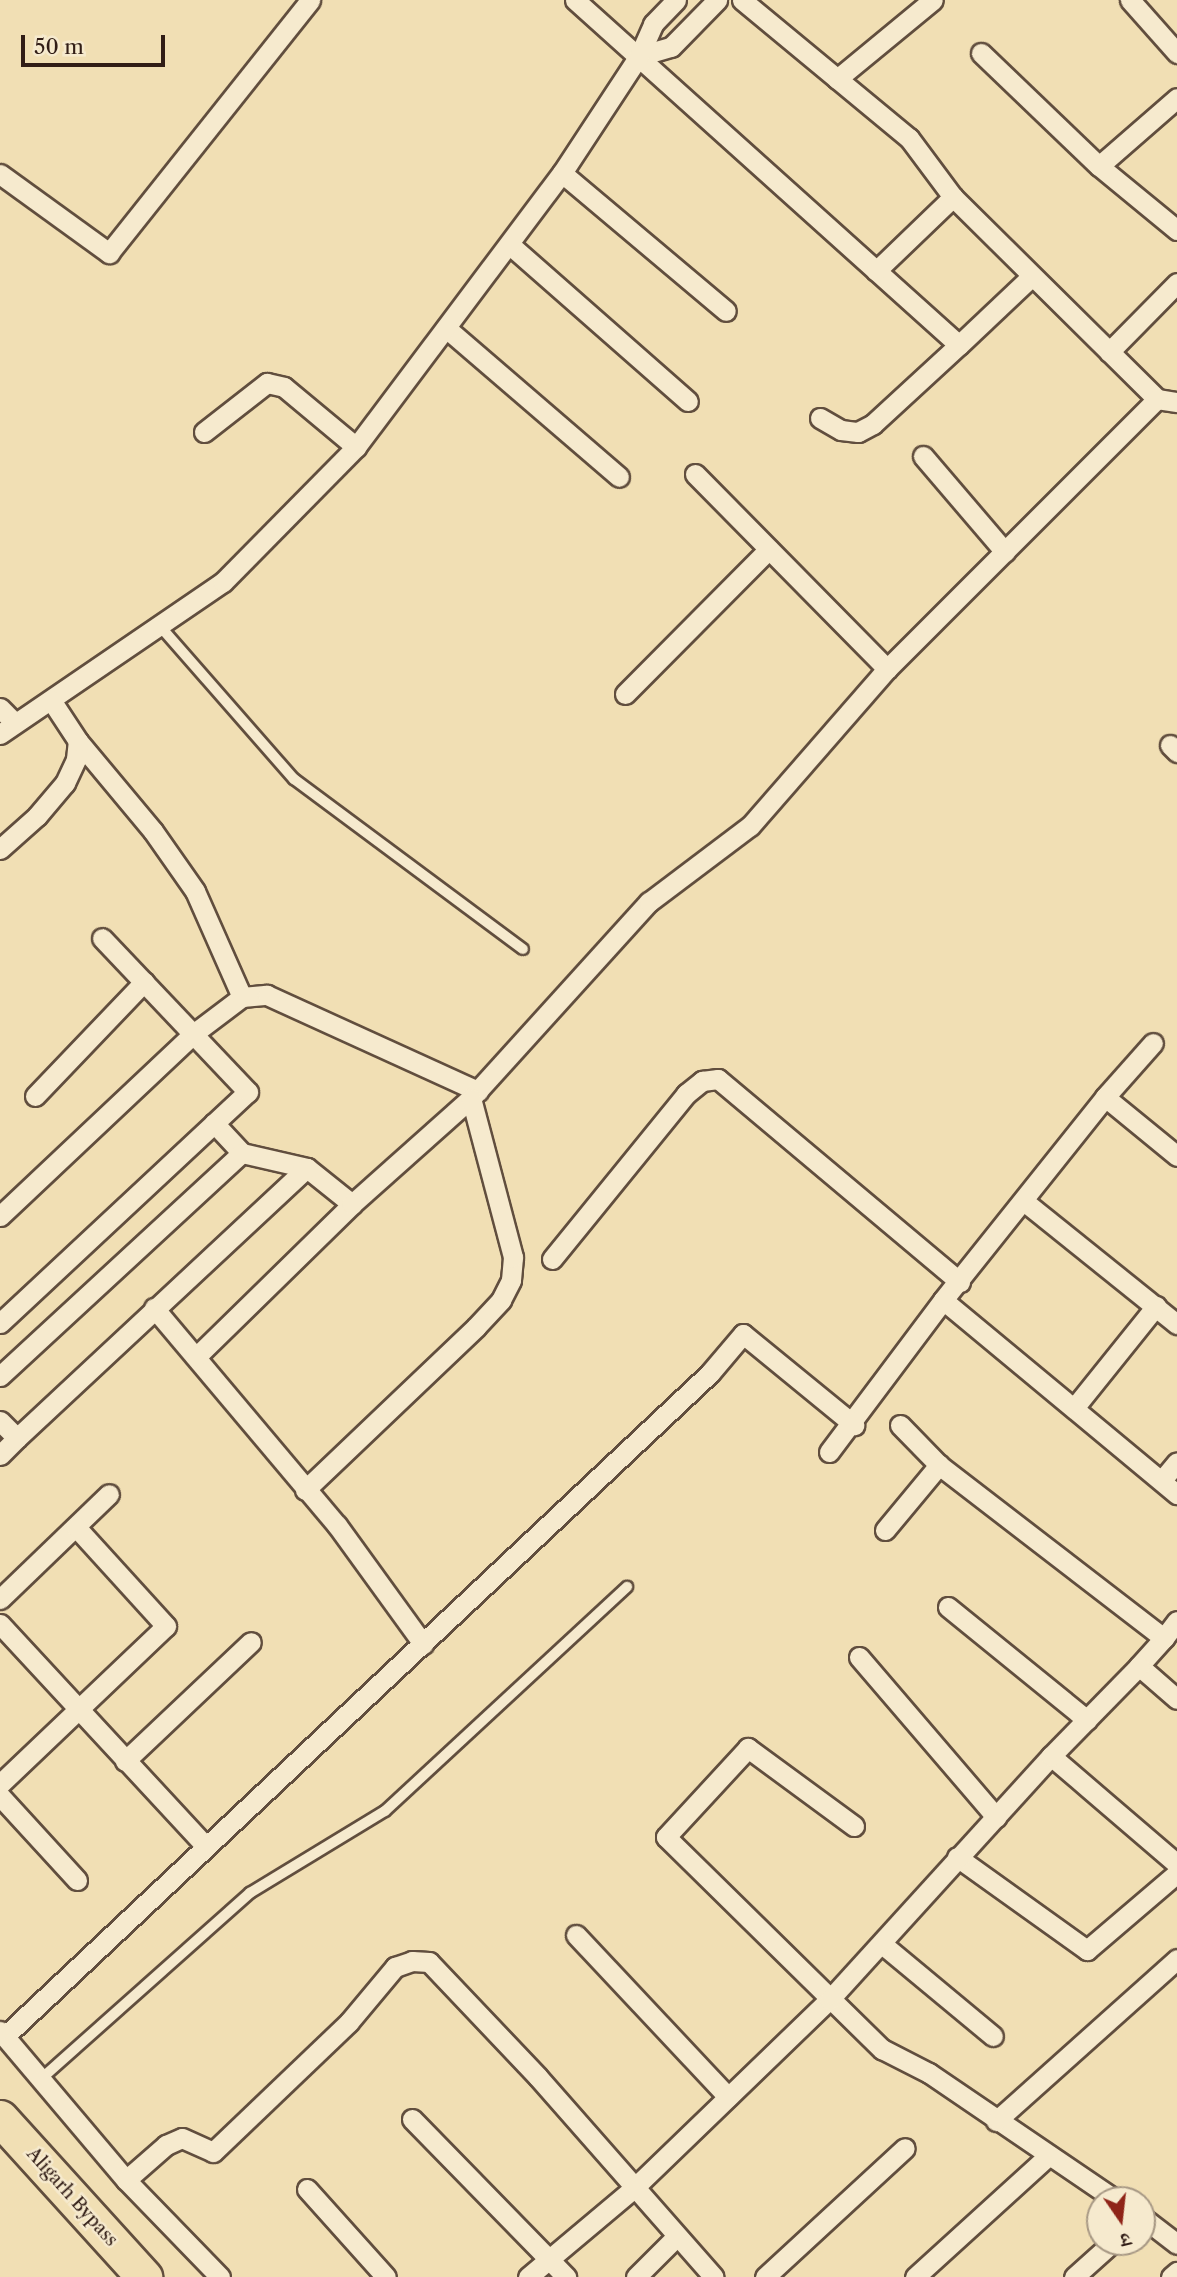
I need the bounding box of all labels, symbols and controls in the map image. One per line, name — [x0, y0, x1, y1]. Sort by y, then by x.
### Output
scale bar — [24, 21, 168, 65]
text: 50 m — [34, 34, 84, 59]
street label: Aligarh Bypass — [22, 2143, 122, 2251]
north arrow — [1086, 2186, 1156, 2256]
text: उ — [1118, 2228, 1133, 2252]

